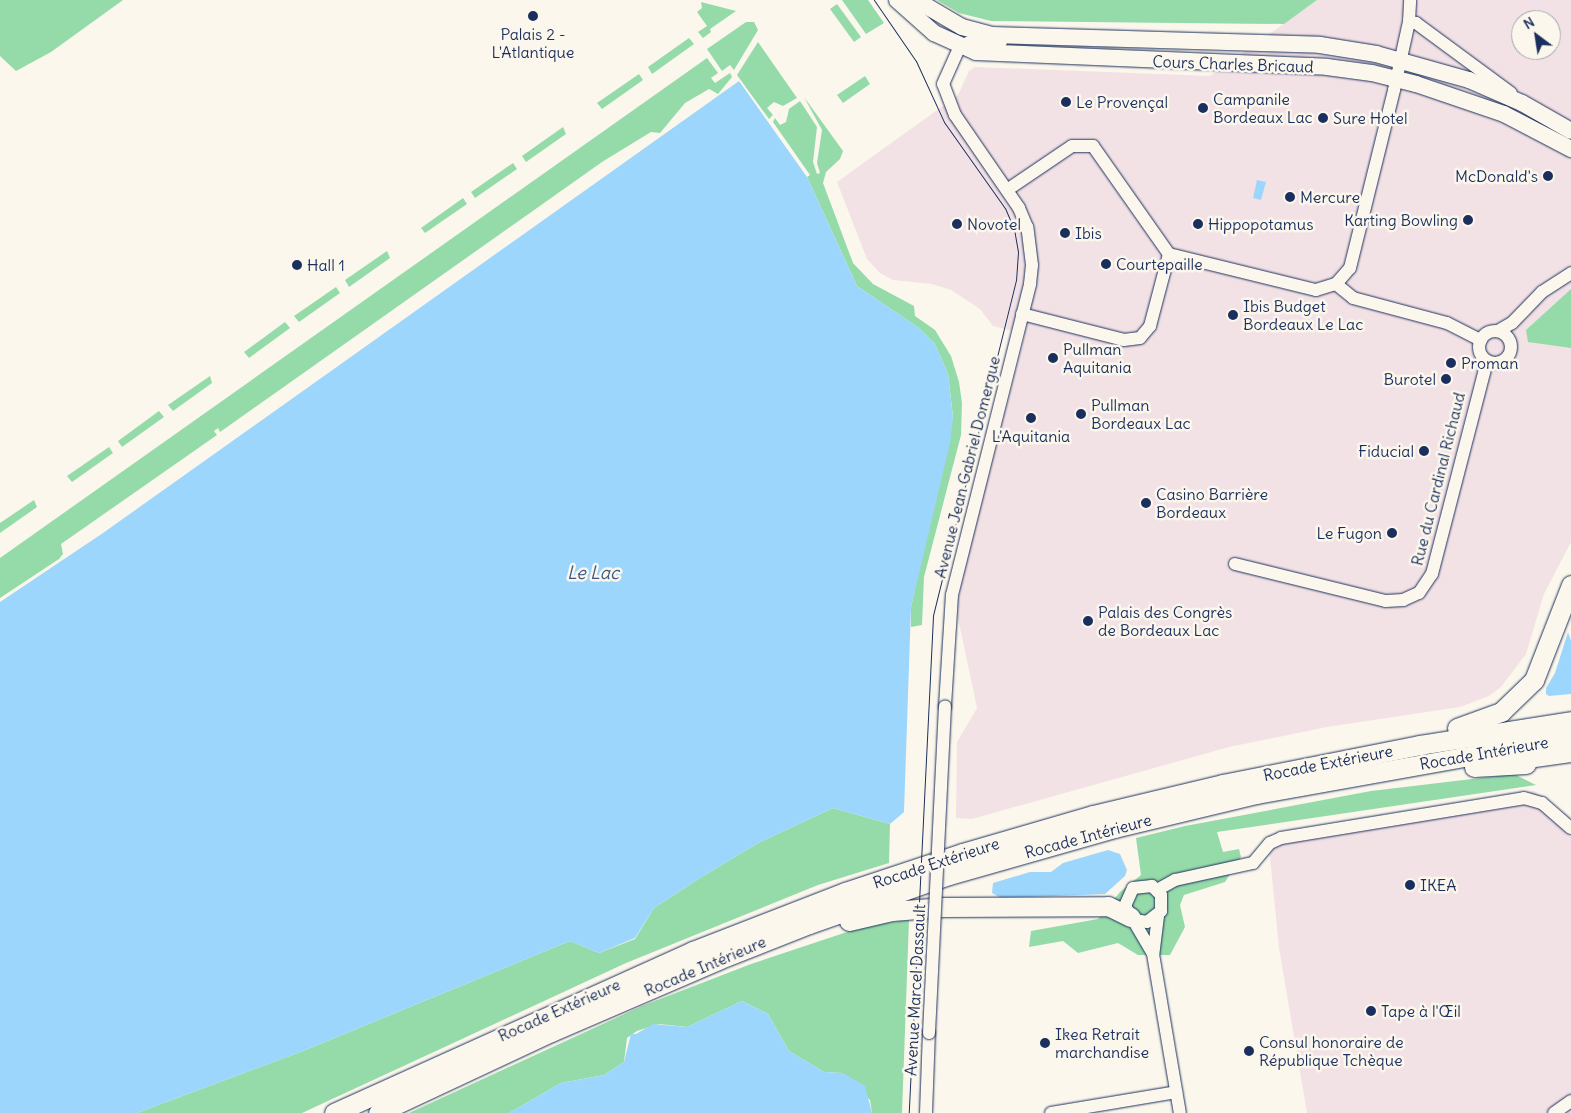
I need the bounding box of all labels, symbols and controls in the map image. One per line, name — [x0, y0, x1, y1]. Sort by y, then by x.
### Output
marker: Palais 2 - L'Atlantique — [527, 10, 539, 22]
north arrow — [1511, 10, 1561, 60]
text: N — [1520, 13, 1538, 33]
place label: Palais 2 - L'Atlantique — [492, 24, 574, 62]
street label: Cours Charles Bricaud — [1152, 52, 1314, 76]
place label: Campanile Bordeaux Lac — [1213, 89, 1313, 127]
place label: Le Provençal — [1076, 92, 1168, 112]
marker: Le Provençal — [1060, 96, 1072, 108]
marker: Campanile Bordeaux Lac — [1197, 102, 1209, 114]
place label: Sure Hotel — [1333, 108, 1408, 128]
marker: Sure Hotel — [1317, 112, 1329, 124]
place label: McDonald's — [1455, 166, 1538, 186]
marker: McDonald's — [1542, 170, 1554, 182]
place label: Mercure — [1300, 187, 1360, 207]
marker: Mercure — [1284, 191, 1296, 203]
place label: Karting Bowling — [1344, 210, 1458, 230]
place label: Novotel — [967, 214, 1021, 234]
place label: Hippopotamus — [1208, 214, 1313, 234]
marker: Karting Bowling — [1462, 214, 1474, 226]
marker: Novotel — [951, 218, 963, 230]
marker: Hippopotamus — [1192, 218, 1204, 230]
place label: Ibis — [1075, 223, 1102, 243]
marker: Ibis — [1059, 227, 1071, 239]
place label: Courtepaille — [1116, 254, 1203, 274]
place label: Hall 1 — [307, 255, 345, 275]
marker: Courtepaille — [1100, 258, 1112, 270]
marker: Hall 1 — [291, 259, 303, 271]
place label: Ibis Budget Bordeaux Le Lac — [1243, 296, 1363, 334]
marker: Ibis Budget Bordeaux Le Lac — [1227, 309, 1239, 321]
place label: Pullman Aquitania — [1063, 339, 1132, 377]
marker: Pullman Aquitania — [1047, 352, 1059, 364]
place label: Proman — [1461, 353, 1518, 373]
street label: Avenue Jean Gabriel Domergue — [930, 354, 1004, 580]
marker: Proman — [1445, 357, 1457, 369]
place label: Burotel — [1383, 369, 1436, 389]
marker: Burotel — [1440, 373, 1452, 385]
street label: Rue du Cardinal Richaud — [1407, 390, 1469, 568]
place label: Pullman Bordeaux Lac — [1091, 395, 1191, 433]
marker: Pullman Bordeaux Lac — [1075, 408, 1087, 420]
marker: L'Aquitania — [1025, 412, 1037, 424]
place label: L'Aquitania — [992, 426, 1070, 446]
place label: Fiducial — [1358, 441, 1414, 461]
marker: Fiducial — [1418, 445, 1430, 457]
place label: Casino Barrière Bordeaux — [1156, 484, 1268, 522]
marker: Casino Barrière Bordeaux — [1140, 497, 1152, 509]
place label: Le Fugon — [1316, 523, 1382, 543]
marker: Le Fugon — [1386, 527, 1398, 539]
water label: Le Lac — [567, 562, 619, 584]
place label: Palais des Congrès de Bordeaux Lac — [1098, 602, 1232, 640]
marker: Palais des Congrès de Bordeaux Lac — [1082, 615, 1094, 627]
street label: Rocade Intérieure — [1418, 732, 1550, 774]
street label: Rocade Extérieure — [1262, 741, 1394, 785]
street label: Rocade Intérieure — [1023, 810, 1153, 862]
street label: Rocade Extérieure — [870, 834, 1002, 892]
place label: IKEA — [1420, 875, 1456, 895]
marker: IKEA — [1404, 879, 1416, 891]
street label: Avenue Marcel Dassault — [901, 904, 929, 1076]
street label: Rocade Intérieure — [641, 932, 769, 1000]
street label: Rocade Extérieure — [495, 974, 623, 1046]
place label: Tape à l'Œil — [1381, 1001, 1461, 1021]
marker: Tape à l'Œil — [1365, 1005, 1377, 1017]
place label: Ikea Retrait marchandise — [1055, 1024, 1149, 1062]
place label: Consul honoraire de République Tchèque — [1259, 1032, 1404, 1070]
marker: Ikea Retrait marchandise — [1039, 1037, 1051, 1049]
marker: Consul honoraire de République Tchèque — [1243, 1045, 1255, 1057]

